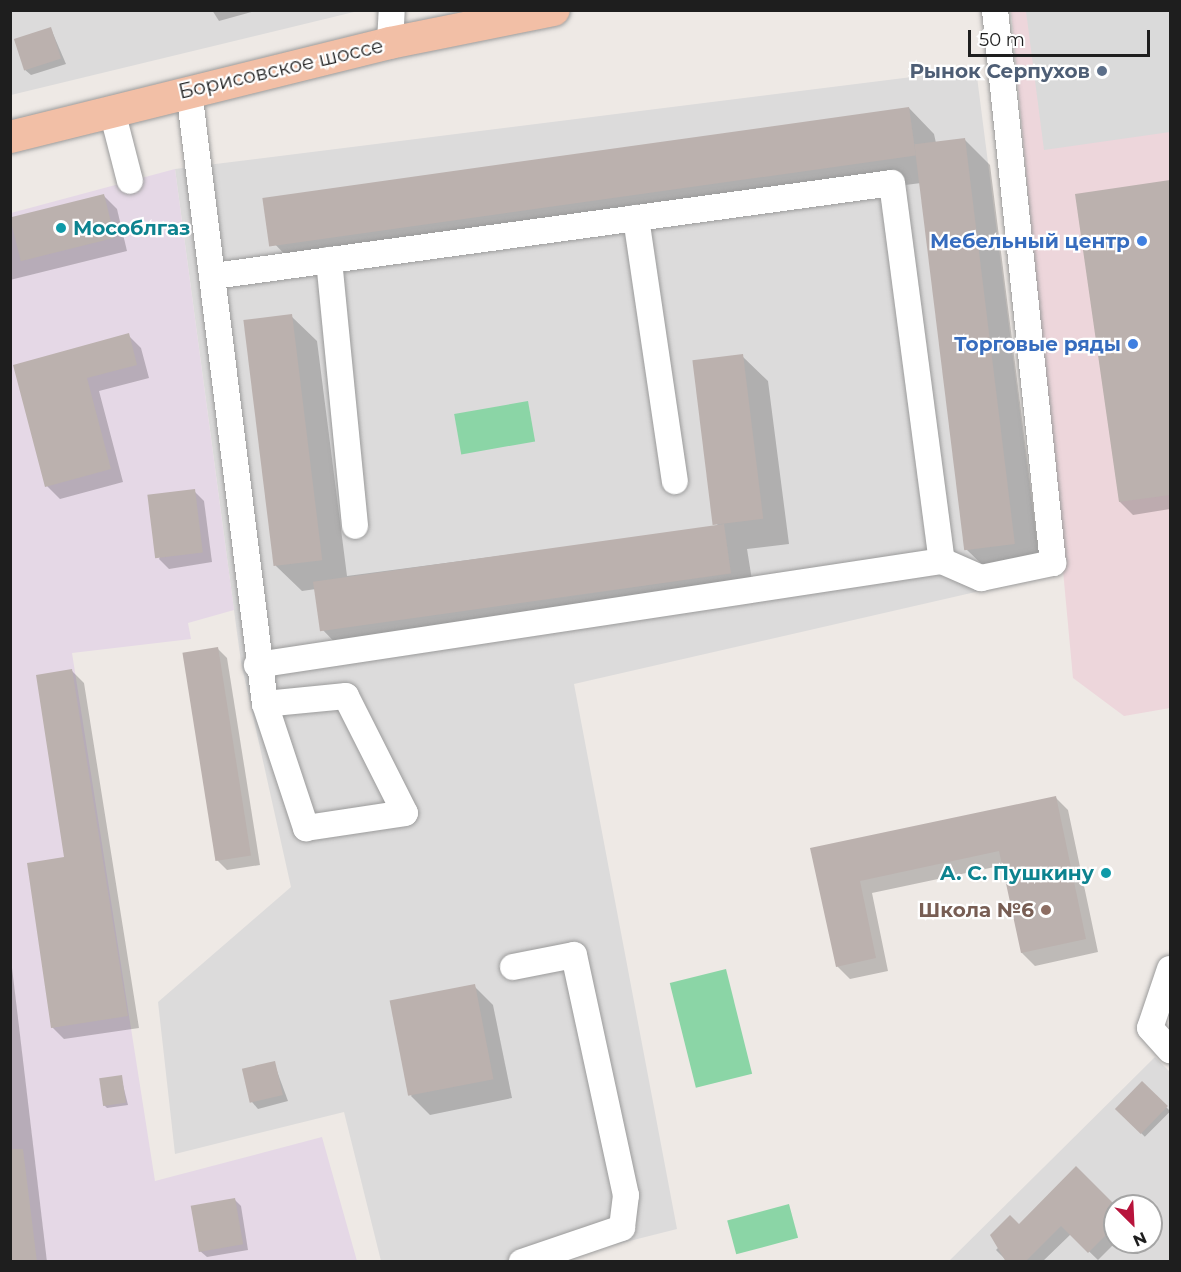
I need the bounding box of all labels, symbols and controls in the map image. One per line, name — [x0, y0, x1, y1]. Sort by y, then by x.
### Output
scale bar — [971, 18, 1152, 56]
text: 50 m — [979, 29, 1025, 51]
street label: Борисовское шоссе — [176, 34, 386, 104]
place label: Рынок Серпухов — [910, 59, 1090, 83]
marker: Рынок Серпухов — [1095, 64, 1109, 78]
place label: Мособлгаз — [73, 216, 190, 240]
marker: Мособлгаз — [54, 221, 68, 235]
place label: Мебельный центр — [930, 229, 1130, 253]
marker: Мебельный центр — [1135, 234, 1149, 248]
place label: Торговые ряды — [954, 332, 1121, 356]
marker: Торговые ряды — [1126, 337, 1140, 351]
place label: А. С. Пушкину — [940, 861, 1094, 885]
marker: А. С. Пушкину — [1099, 866, 1113, 880]
place label: Школа №6 — [918, 898, 1034, 922]
marker: Школа №6 — [1039, 903, 1053, 917]
north arrow — [1103, 1194, 1163, 1254]
text: N — [1130, 1228, 1149, 1250]

